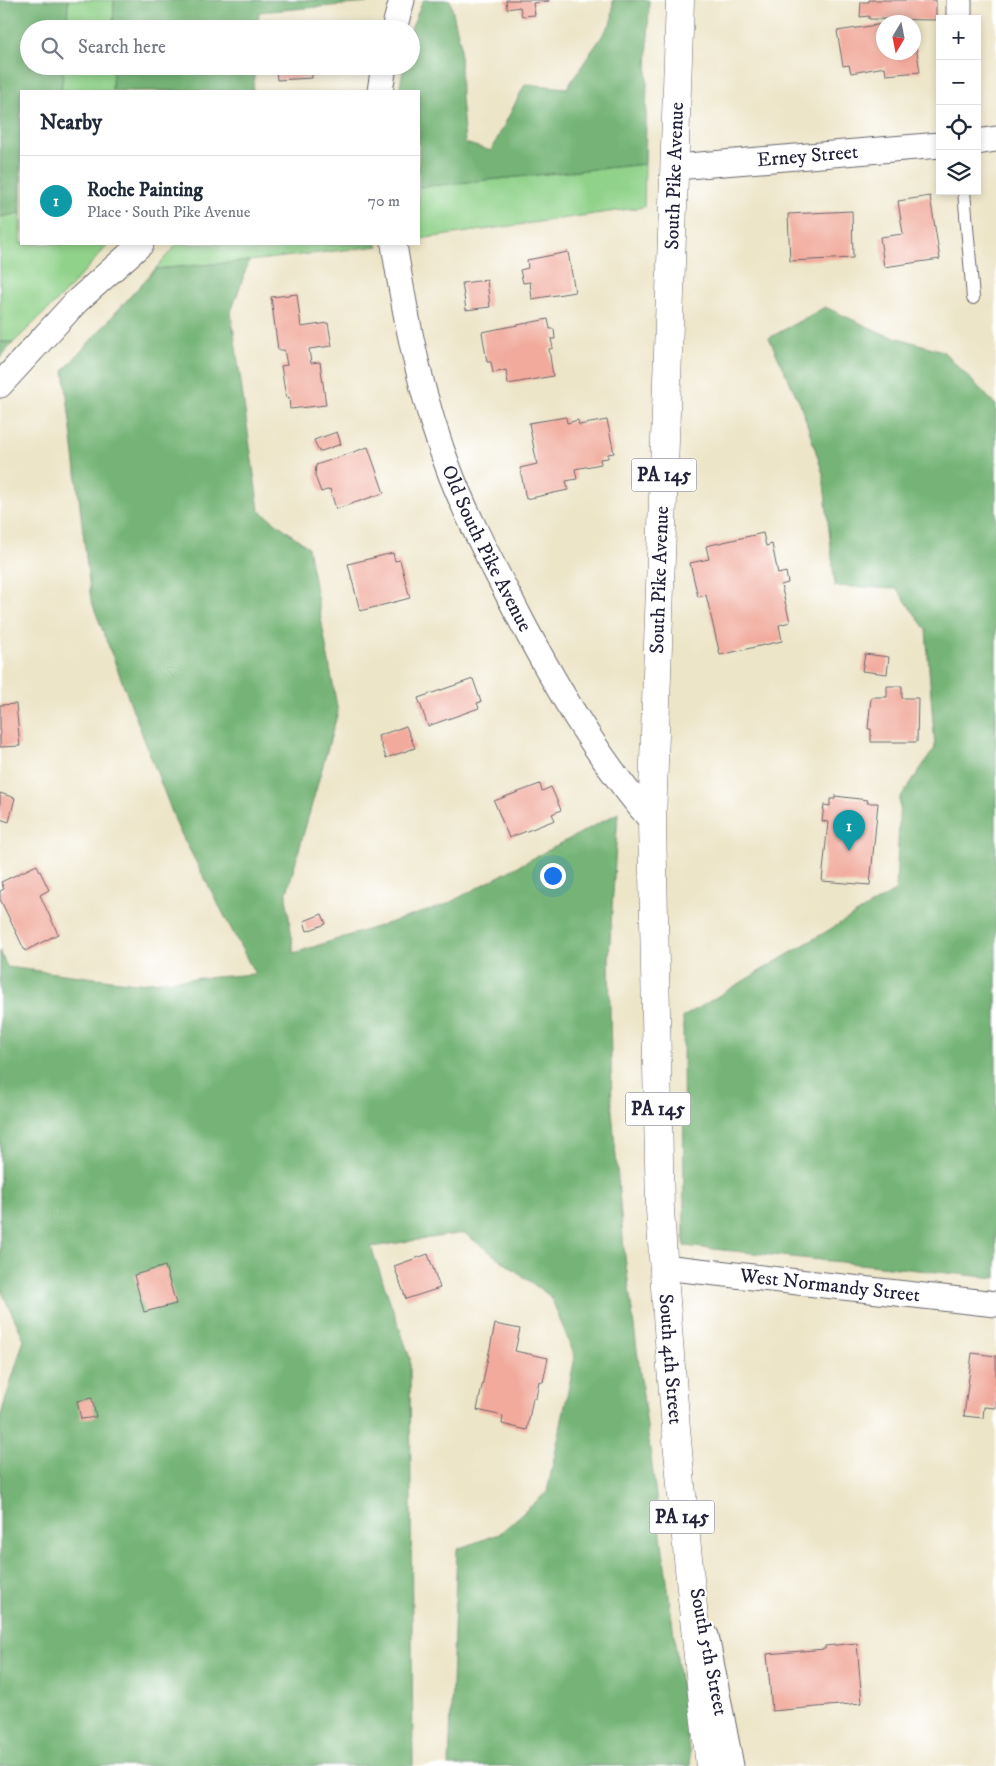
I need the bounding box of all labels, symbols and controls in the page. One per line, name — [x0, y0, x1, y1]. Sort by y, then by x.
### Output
north arrow — [876, 15, 921, 60]
map controls — [936, 15, 981, 195]
button: + — [936, 15, 981, 60]
search box — [20, 20, 420, 75]
icon: search — [38, 34, 66, 62]
text: Search here — [78, 36, 166, 59]
button: − — [936, 60, 981, 105]
street label: South Pike Avenue — [660, 102, 690, 250]
button: locate — [936, 105, 981, 150]
text: Nearby — [40, 110, 102, 136]
street label: Erney Street — [756, 139, 859, 173]
button: layers — [936, 150, 981, 195]
text: Roche Painting — [87, 179, 203, 202]
text: 1 — [53, 191, 59, 211]
text: 70 m — [368, 191, 400, 211]
text: Place · South Pike Avenue — [87, 202, 250, 222]
road number: PA 145 — [632, 458, 696, 492]
street label: Old South Pike Avenue — [436, 462, 537, 636]
street label: South Pike Avenue — [645, 506, 675, 654]
pin: 1 — [833, 810, 865, 851]
your location — [540, 863, 566, 889]
road number: PA 145 — [626, 1092, 690, 1126]
street label: West Normandy Street — [738, 1263, 921, 1308]
street label: South 4th Street — [653, 1293, 688, 1426]
road number: PA 145 — [650, 1500, 714, 1534]
street label: South 5th Street — [683, 1586, 733, 1718]

